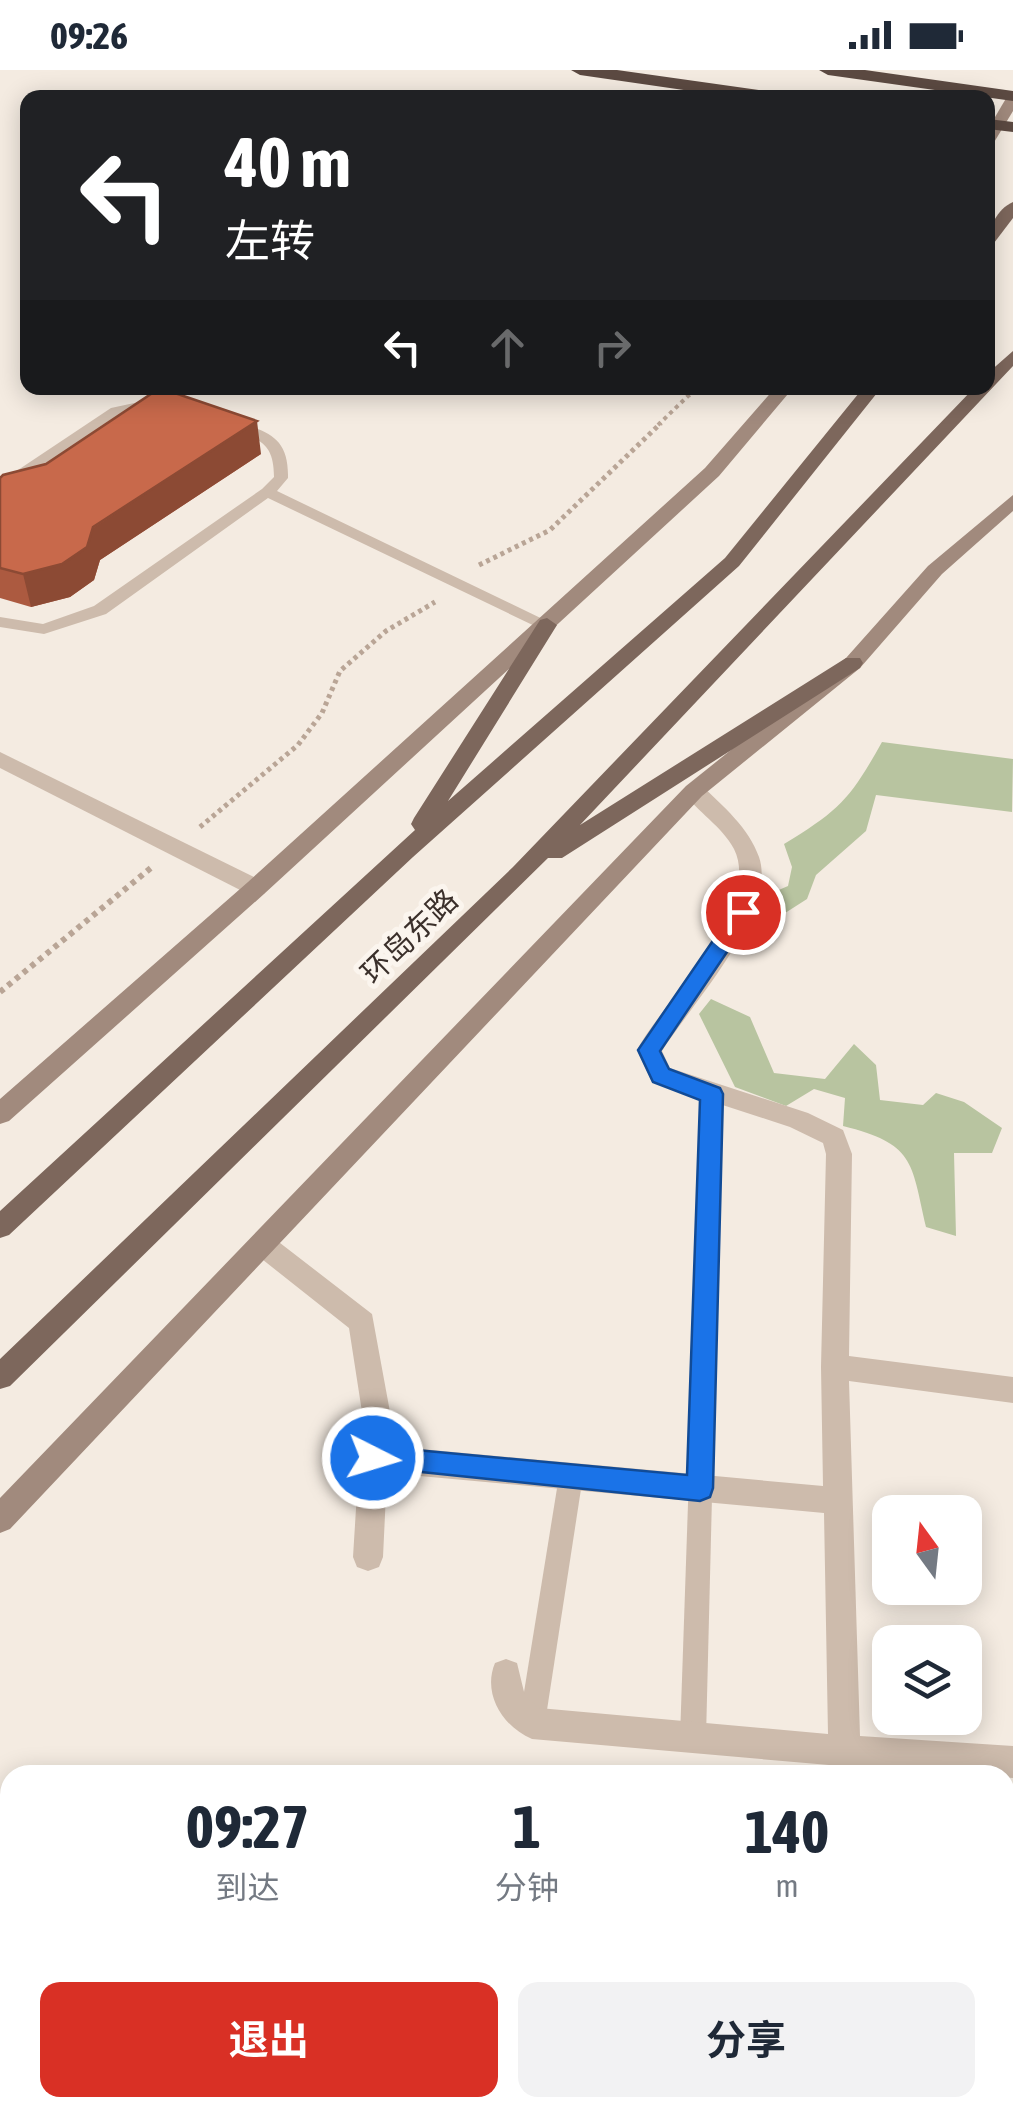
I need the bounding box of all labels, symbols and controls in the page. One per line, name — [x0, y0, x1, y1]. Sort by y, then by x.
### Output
text: 09:26 — [50, 14, 128, 57]
text: 40 m — [225, 122, 351, 202]
icon: left — [60, 130, 190, 260]
text: 左转 — [225, 215, 315, 267]
icon: left — [375, 320, 430, 375]
icon: ahead — [480, 320, 535, 375]
icon: right — [585, 320, 640, 375]
pin — [701, 870, 786, 955]
street label: 环岛东路 — [354, 882, 464, 990]
icon: arrive — [716, 885, 771, 940]
position arrow — [321, 1406, 425, 1510]
north arrow — [872, 1495, 982, 1605]
map controls — [872, 1495, 982, 1735]
button: layers — [872, 1625, 982, 1735]
text: 09:27 — [186, 1792, 309, 1861]
text: 1 — [513, 1792, 541, 1861]
text: 140 — [745, 1797, 829, 1866]
text: m — [775, 1867, 798, 1904]
text: 到达 — [215, 1869, 279, 1906]
text: 分钟 — [495, 1869, 559, 1906]
button: 退出 — [40, 1982, 498, 2097]
button: 分享 — [518, 1982, 975, 2097]

